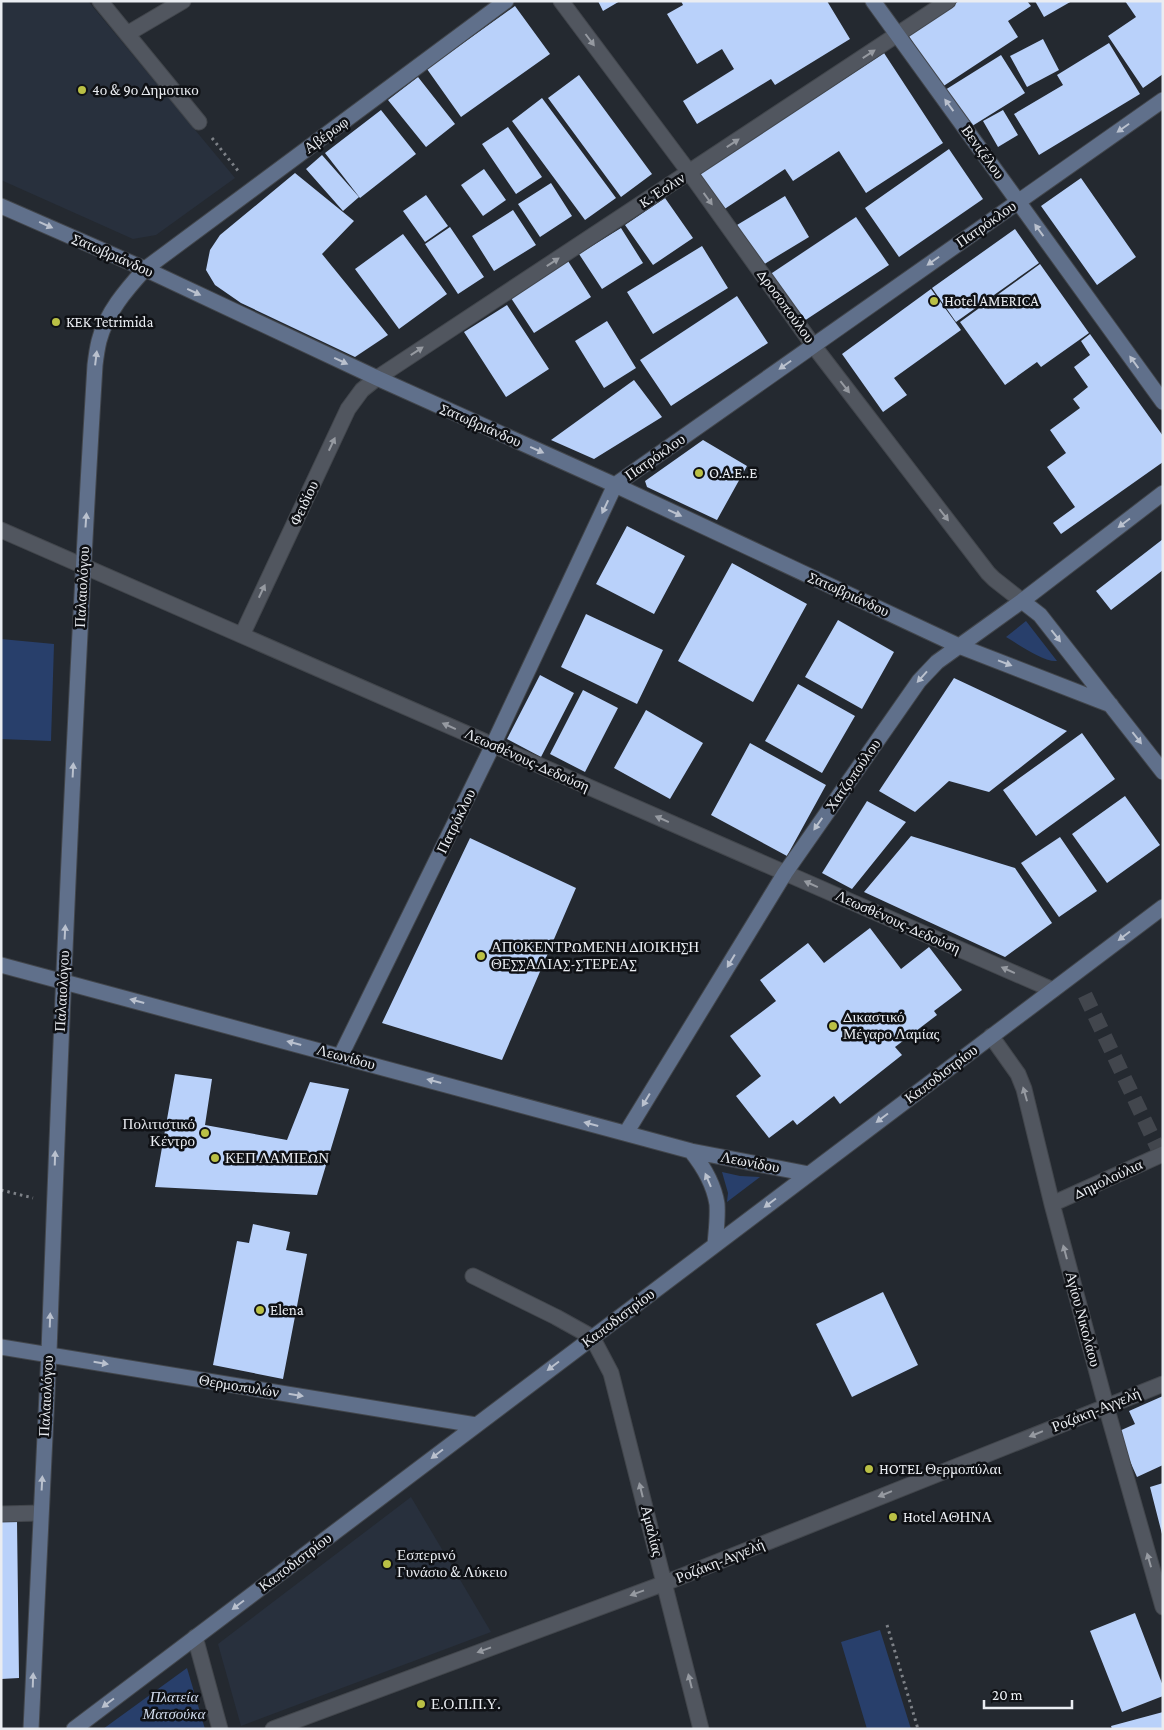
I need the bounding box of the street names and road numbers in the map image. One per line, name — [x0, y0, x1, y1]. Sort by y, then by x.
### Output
street label: Αβέρωφ — [301, 113, 352, 156]
street label: Βενιζέλου — [958, 122, 1008, 182]
street label: K. Έσλιν — [636, 169, 688, 211]
street label: Πατρόκλου — [953, 198, 1019, 250]
street label: Σατωβριάνδου — [70, 230, 156, 280]
street label: Δροσοπούλου — [754, 266, 818, 346]
street label: Σατωβριάνδου — [438, 400, 524, 450]
street label: Πατρόκλου — [622, 431, 688, 483]
street label: Φειδίου — [287, 478, 321, 528]
street label: Παλαιολόγου — [72, 546, 92, 628]
street label: Σατωβριάνδου — [806, 568, 892, 620]
street label: Λεωσθένους-Δεδούση — [462, 725, 592, 795]
street label: Χατζοπούλου — [822, 736, 884, 814]
street label: Πατρόκλου — [434, 786, 478, 856]
street label: Λεωσθένους-Δεδούση — [833, 887, 963, 957]
street label: Παλαιολόγου — [52, 950, 72, 1032]
street label: Λεωνίδου — [315, 1042, 377, 1072]
street label: Καποδιστρίου — [902, 1042, 980, 1106]
street label: Λεωνίδου — [719, 1148, 781, 1176]
street label: Δημολούλια — [1071, 1156, 1145, 1203]
street label: Αγίου Νικολάου — [1063, 1270, 1103, 1368]
street label: Καποδιστρίου — [579, 1286, 657, 1350]
street label: Παλαιολόγου — [36, 1355, 56, 1437]
street label: Θερμοπυλών — [198, 1372, 280, 1401]
street label: Ροζάκη-Αγγελή — [1049, 1385, 1143, 1435]
street label: Αμαλίας — [637, 1504, 666, 1558]
street label: Καποδιστρίου — [256, 1530, 334, 1594]
street label: Ροζάκη-Αγγελή — [673, 1536, 767, 1586]

